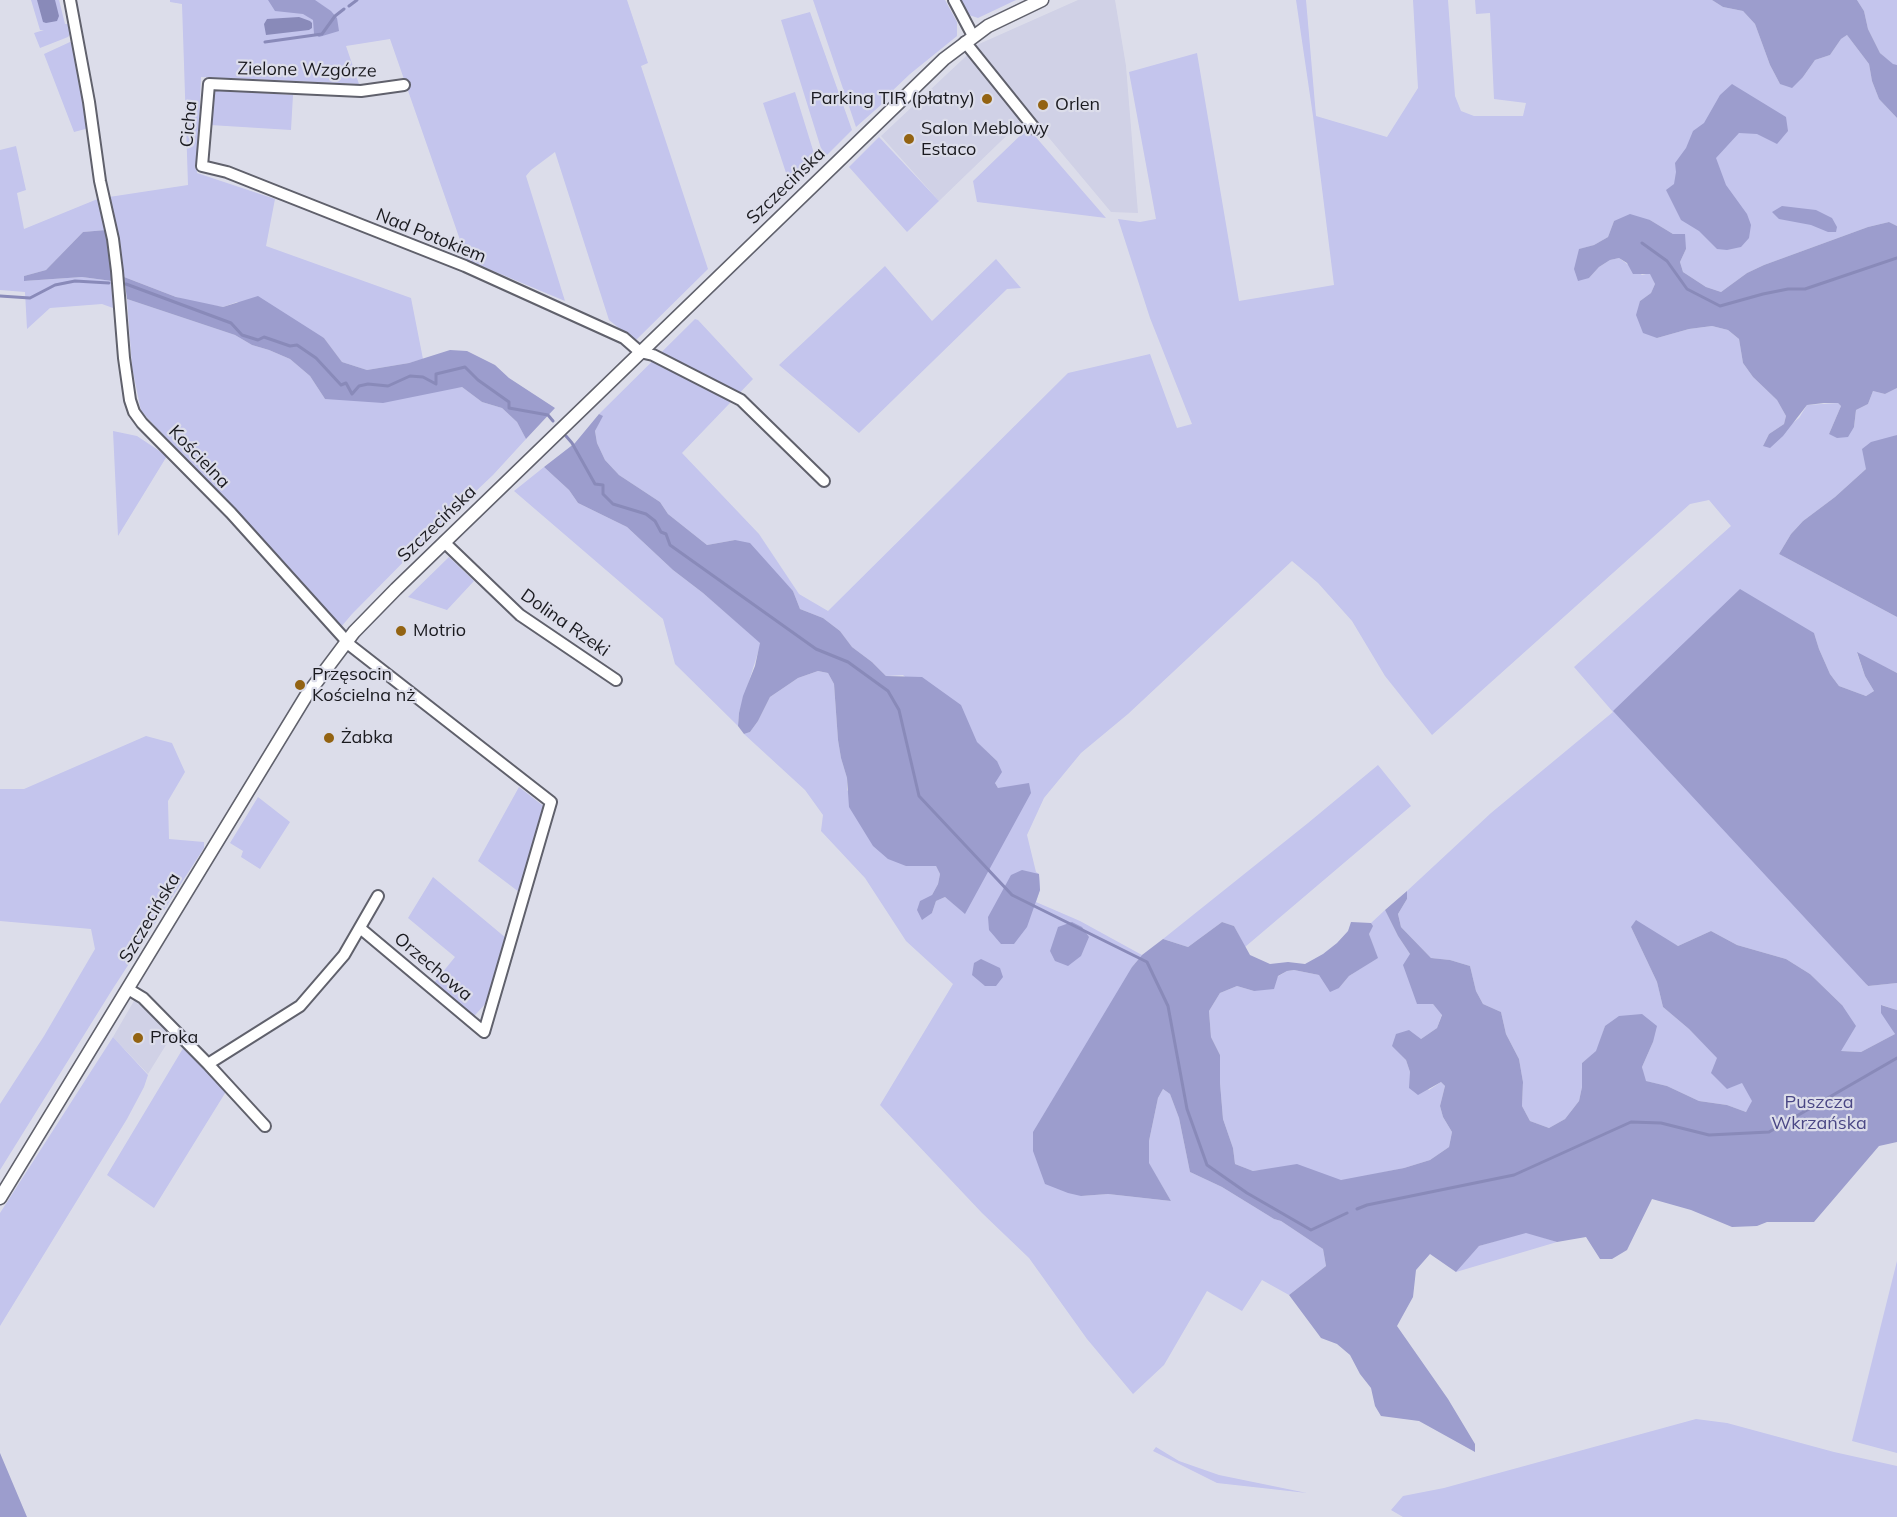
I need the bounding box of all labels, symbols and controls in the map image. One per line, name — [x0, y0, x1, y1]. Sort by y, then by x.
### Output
street label: Zielone Wzgórze — [237, 58, 377, 82]
place label: Parking TIR (płatny) — [810, 88, 975, 110]
marker: Parking TIR (płatny) — [980, 92, 994, 106]
place label: Orlen — [1055, 94, 1100, 116]
marker: Orlen — [1036, 98, 1050, 112]
street label: Cicha — [176, 100, 202, 148]
place label: Salon Meblowy Estaco — [921, 118, 1049, 160]
marker: Salon Meblowy Estaco — [902, 132, 916, 146]
street label: Szczecińska — [742, 143, 830, 229]
street label: Nad Potokiem — [373, 204, 489, 268]
street label: Kościelna — [164, 421, 234, 493]
street label: Szczecińska — [393, 481, 481, 567]
street label: Dolina Rzeki — [517, 585, 613, 661]
place label: Motrio — [413, 620, 466, 642]
marker: Motrio — [394, 624, 408, 638]
place label: Przęsocin Kościelna nż — [312, 664, 416, 706]
marker: Przęsocin Kościelna nż — [293, 678, 307, 692]
place label: Żabka — [341, 727, 393, 749]
marker: Żabka — [322, 731, 336, 745]
street label: Szczecińska — [115, 869, 185, 967]
street label: Orzechowa — [390, 928, 476, 1006]
place label: Proka — [150, 1027, 198, 1049]
marker: Proka — [131, 1031, 145, 1045]
park label: Puszcza Wkrzańska — [1771, 1092, 1867, 1134]

